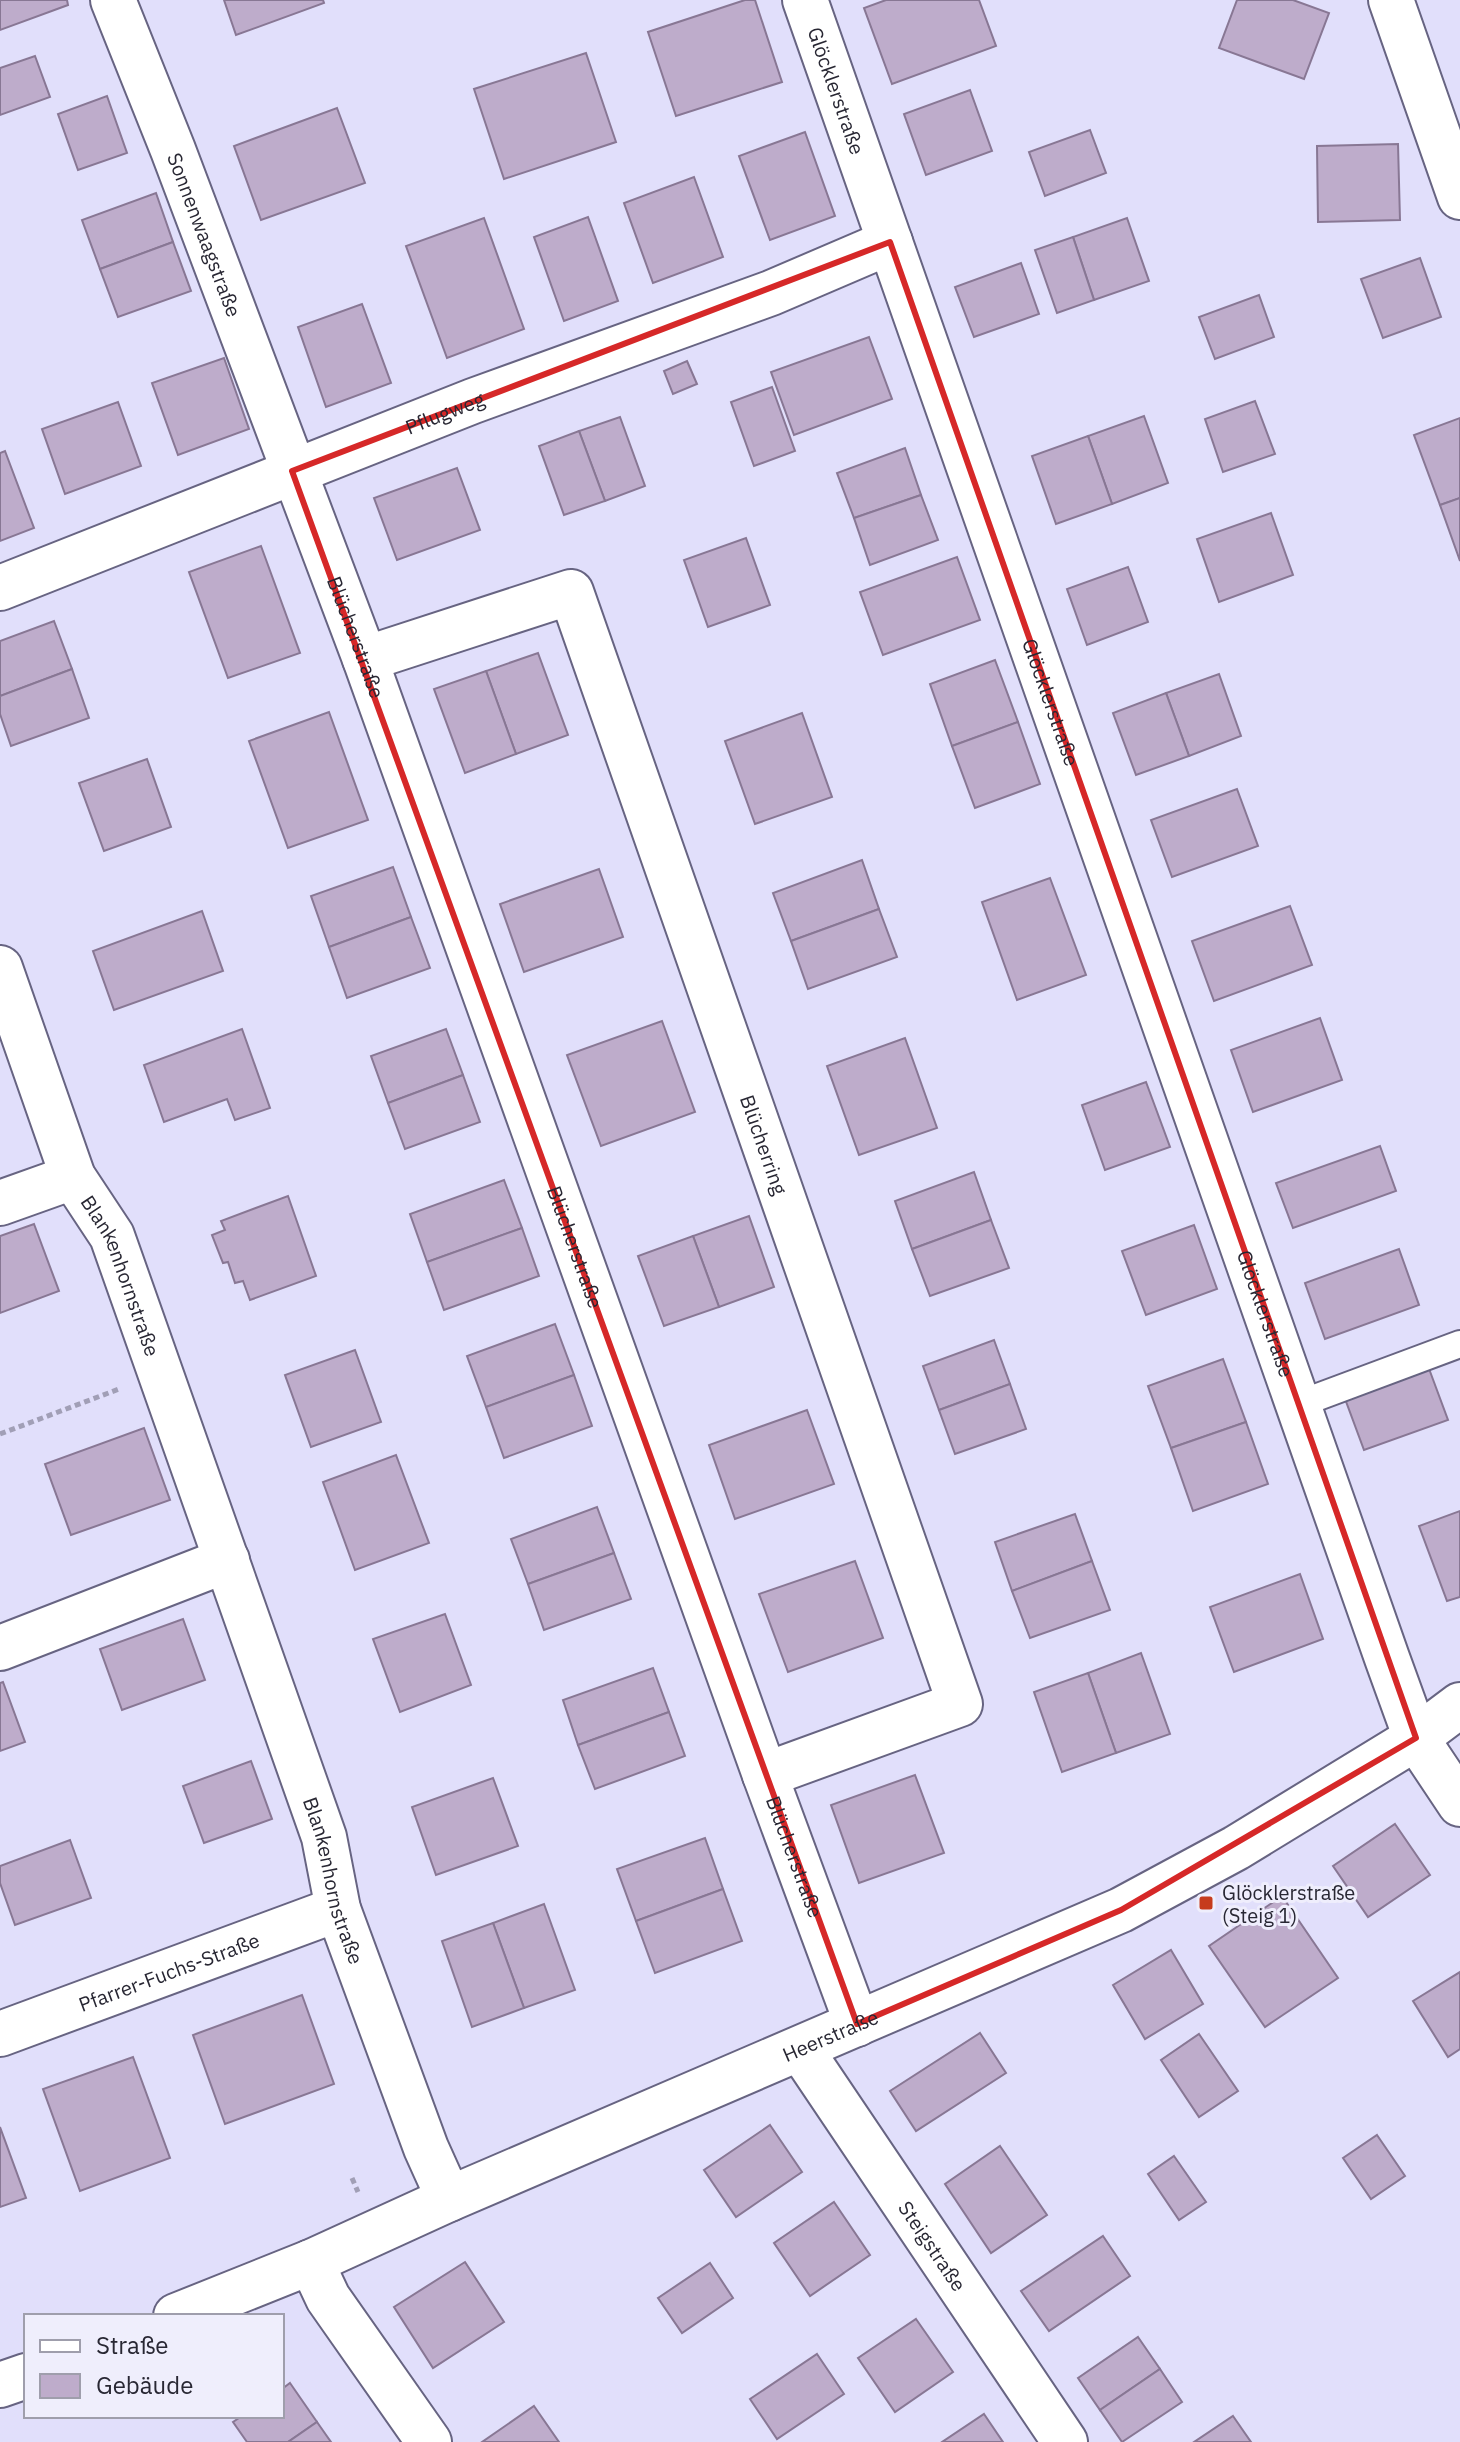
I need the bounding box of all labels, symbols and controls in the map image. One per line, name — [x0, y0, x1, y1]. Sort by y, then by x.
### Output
street label: Glöcklerstraße — [802, 23, 872, 158]
street label: Sonnenwaagstraße — [162, 149, 248, 320]
street label: Pflugweg — [401, 384, 488, 440]
street label: Blücherstraße — [321, 572, 391, 702]
street label: Glöcklerstraße — [1017, 635, 1086, 769]
street label: Blücherring — [734, 1091, 794, 1198]
street label: Blücherstraße — [541, 1182, 610, 1312]
street label: Blankenhornstraße — [75, 1190, 167, 1360]
street label: Glöcklerstraße — [1231, 1246, 1301, 1381]
street label: Blücherstraße — [760, 1792, 830, 1921]
street label: Blankenhornstraße — [297, 1793, 371, 1968]
place label: Glöcklerstraße (Steig 1) — [1222, 1879, 1355, 1929]
marker: Glöcklerstraße (Steig 1) — [1197, 1894, 1215, 1912]
street label: Pfarrer-Fuchs-Straße — [75, 1926, 263, 2017]
street label: Heerstraße — [778, 2003, 882, 2068]
street label: Steigstraße — [893, 2195, 973, 2296]
legend — [24, 2314, 284, 2418]
text: Straße — [96, 2329, 168, 2361]
text: Gebäude — [96, 2369, 193, 2401]

